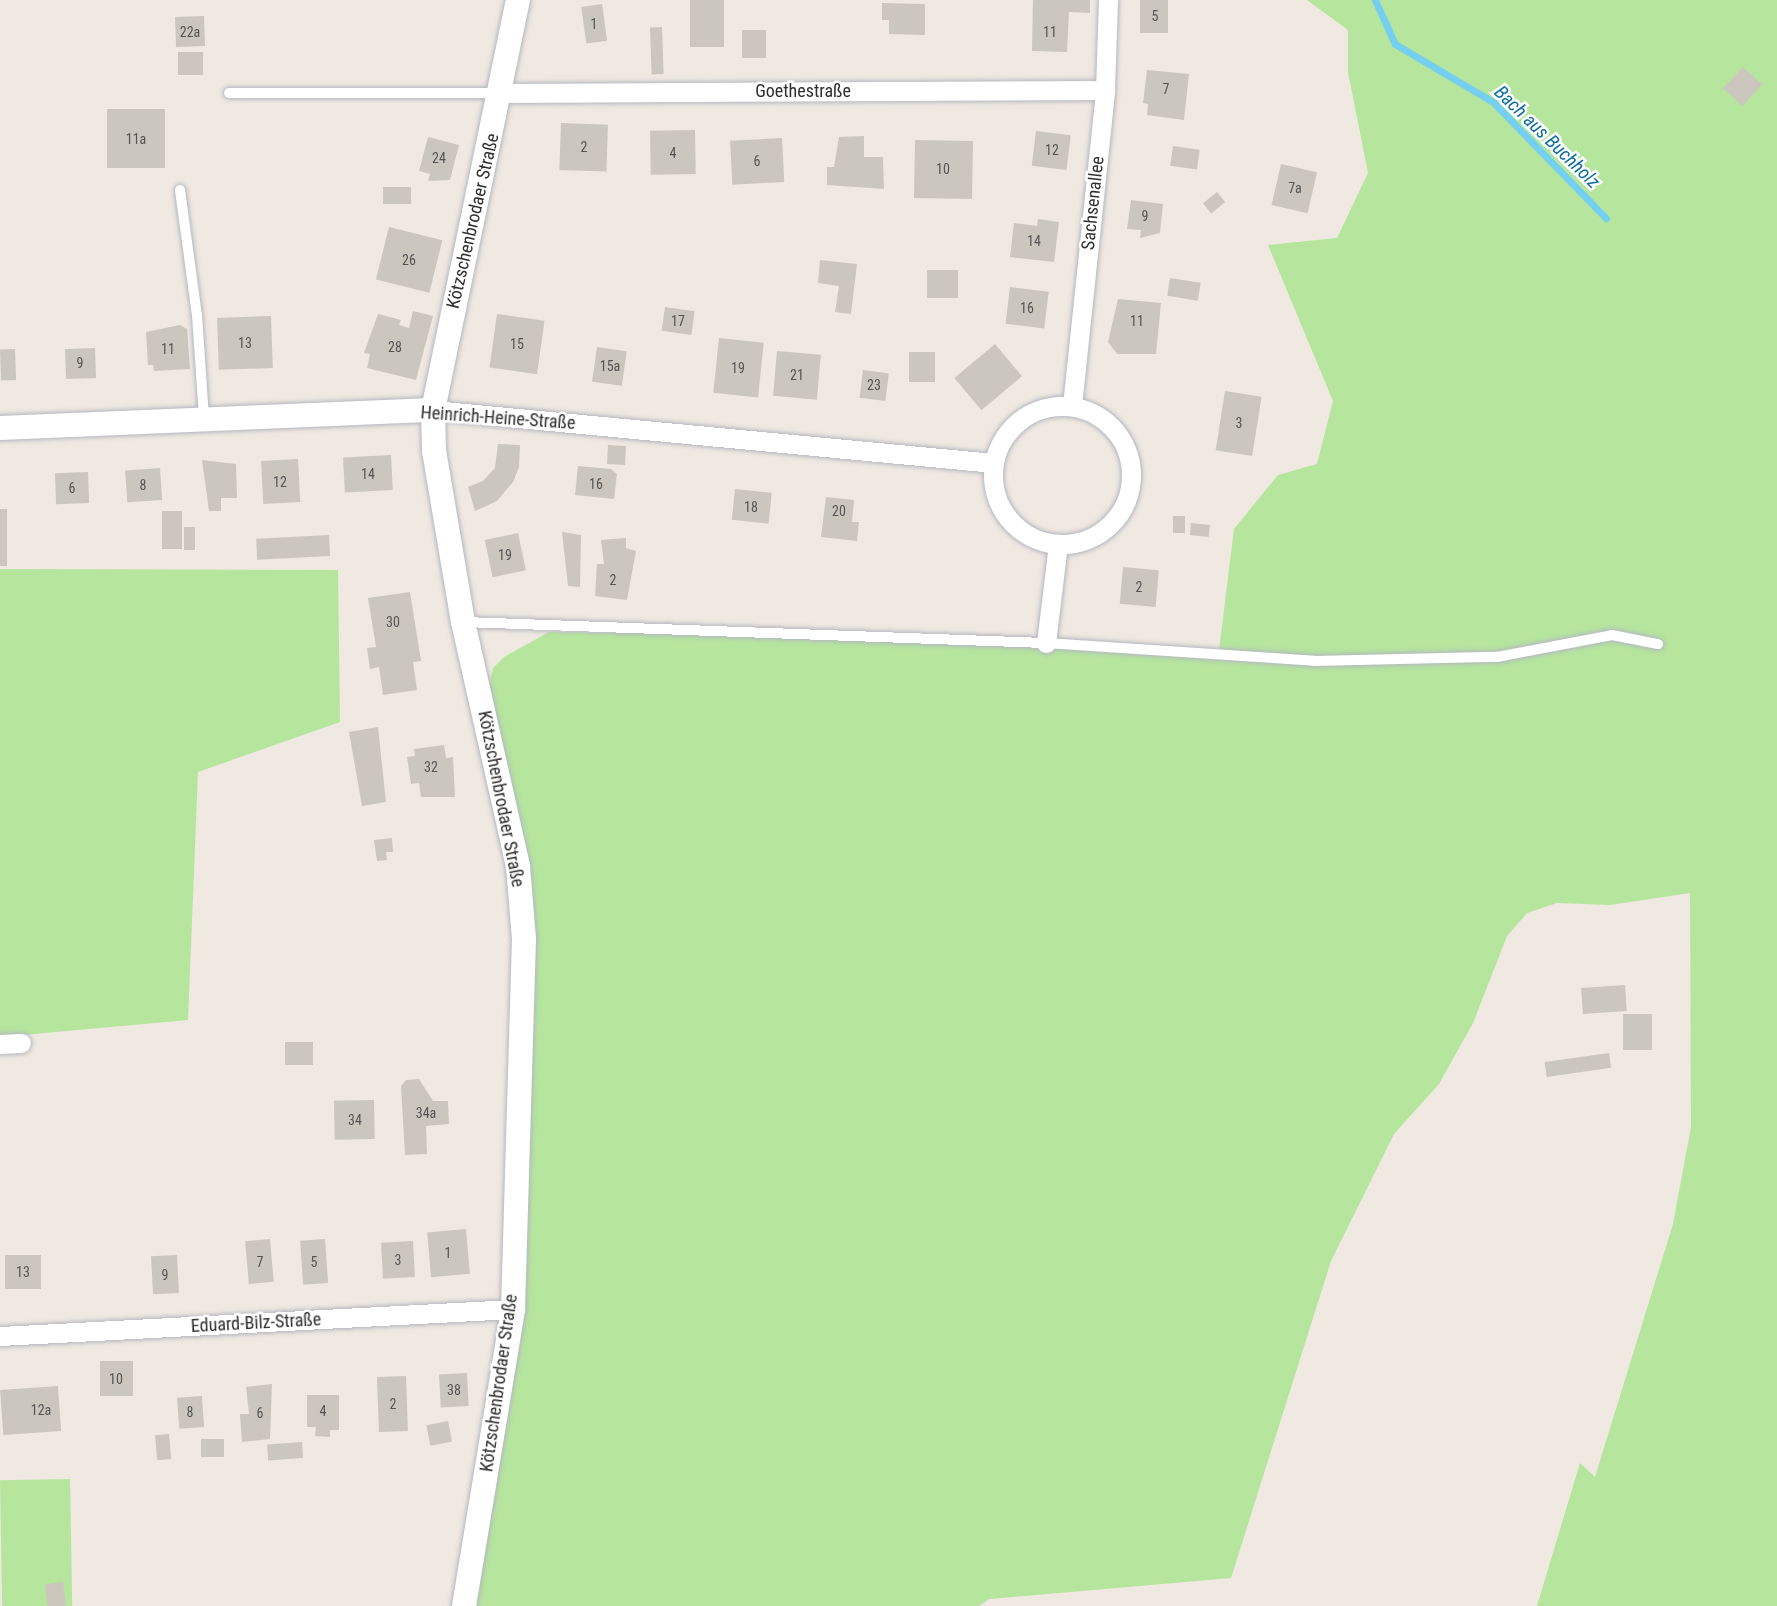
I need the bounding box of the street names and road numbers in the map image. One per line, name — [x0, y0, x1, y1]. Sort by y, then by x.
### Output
street label: Goethestraße — [755, 80, 851, 102]
street label: Kötzschenbrodaer Straße — [442, 131, 504, 311]
street label: Sachsenallee — [1077, 155, 1109, 251]
street label: Heinrich-Heine-Straße — [420, 402, 576, 434]
street label: Kötzschenbrodaer Straße — [473, 709, 529, 889]
street label: Kötzschenbrodaer Straße — [476, 1293, 522, 1473]
street label: Eduard-Bilz-Straße — [190, 1309, 322, 1337]

